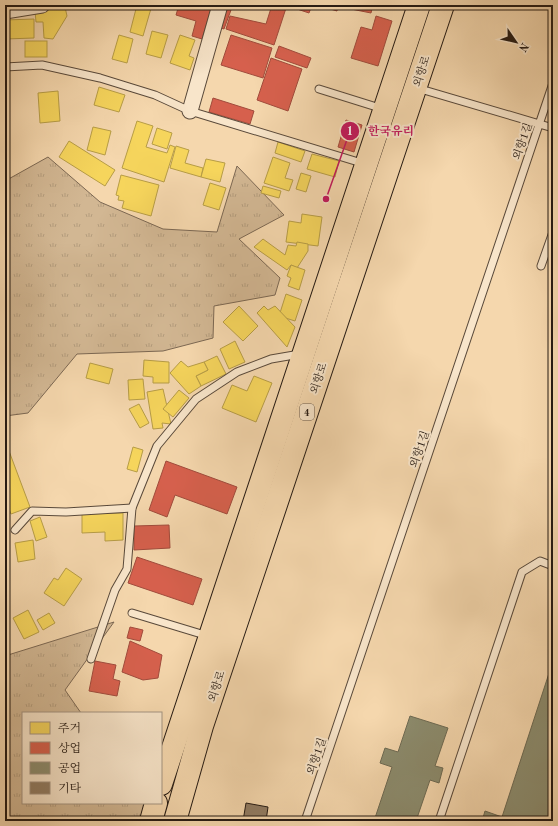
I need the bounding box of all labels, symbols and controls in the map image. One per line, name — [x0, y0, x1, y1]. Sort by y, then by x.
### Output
north arrow — [496, 22, 536, 62]
text: N — [516, 40, 530, 54]
street label: 외항로 — [411, 54, 433, 88]
callout: 한국유리 — [340, 119, 422, 143]
street label: 외항1길 — [511, 121, 535, 161]
text: 한국유리 — [368, 124, 414, 138]
text: 1 — [347, 126, 353, 138]
street label: 외항로 — [308, 361, 330, 395]
road number: 4 — [300, 404, 314, 420]
street label: 외항1길 — [408, 429, 432, 469]
street label: 외항로 — [206, 669, 228, 703]
legend — [22, 712, 162, 804]
text: 주거 — [58, 722, 81, 735]
street label: 외항1길 — [305, 736, 329, 776]
text: 상업 — [58, 742, 81, 755]
text: 공업 — [58, 762, 81, 775]
text: 기타 — [58, 782, 82, 795]

